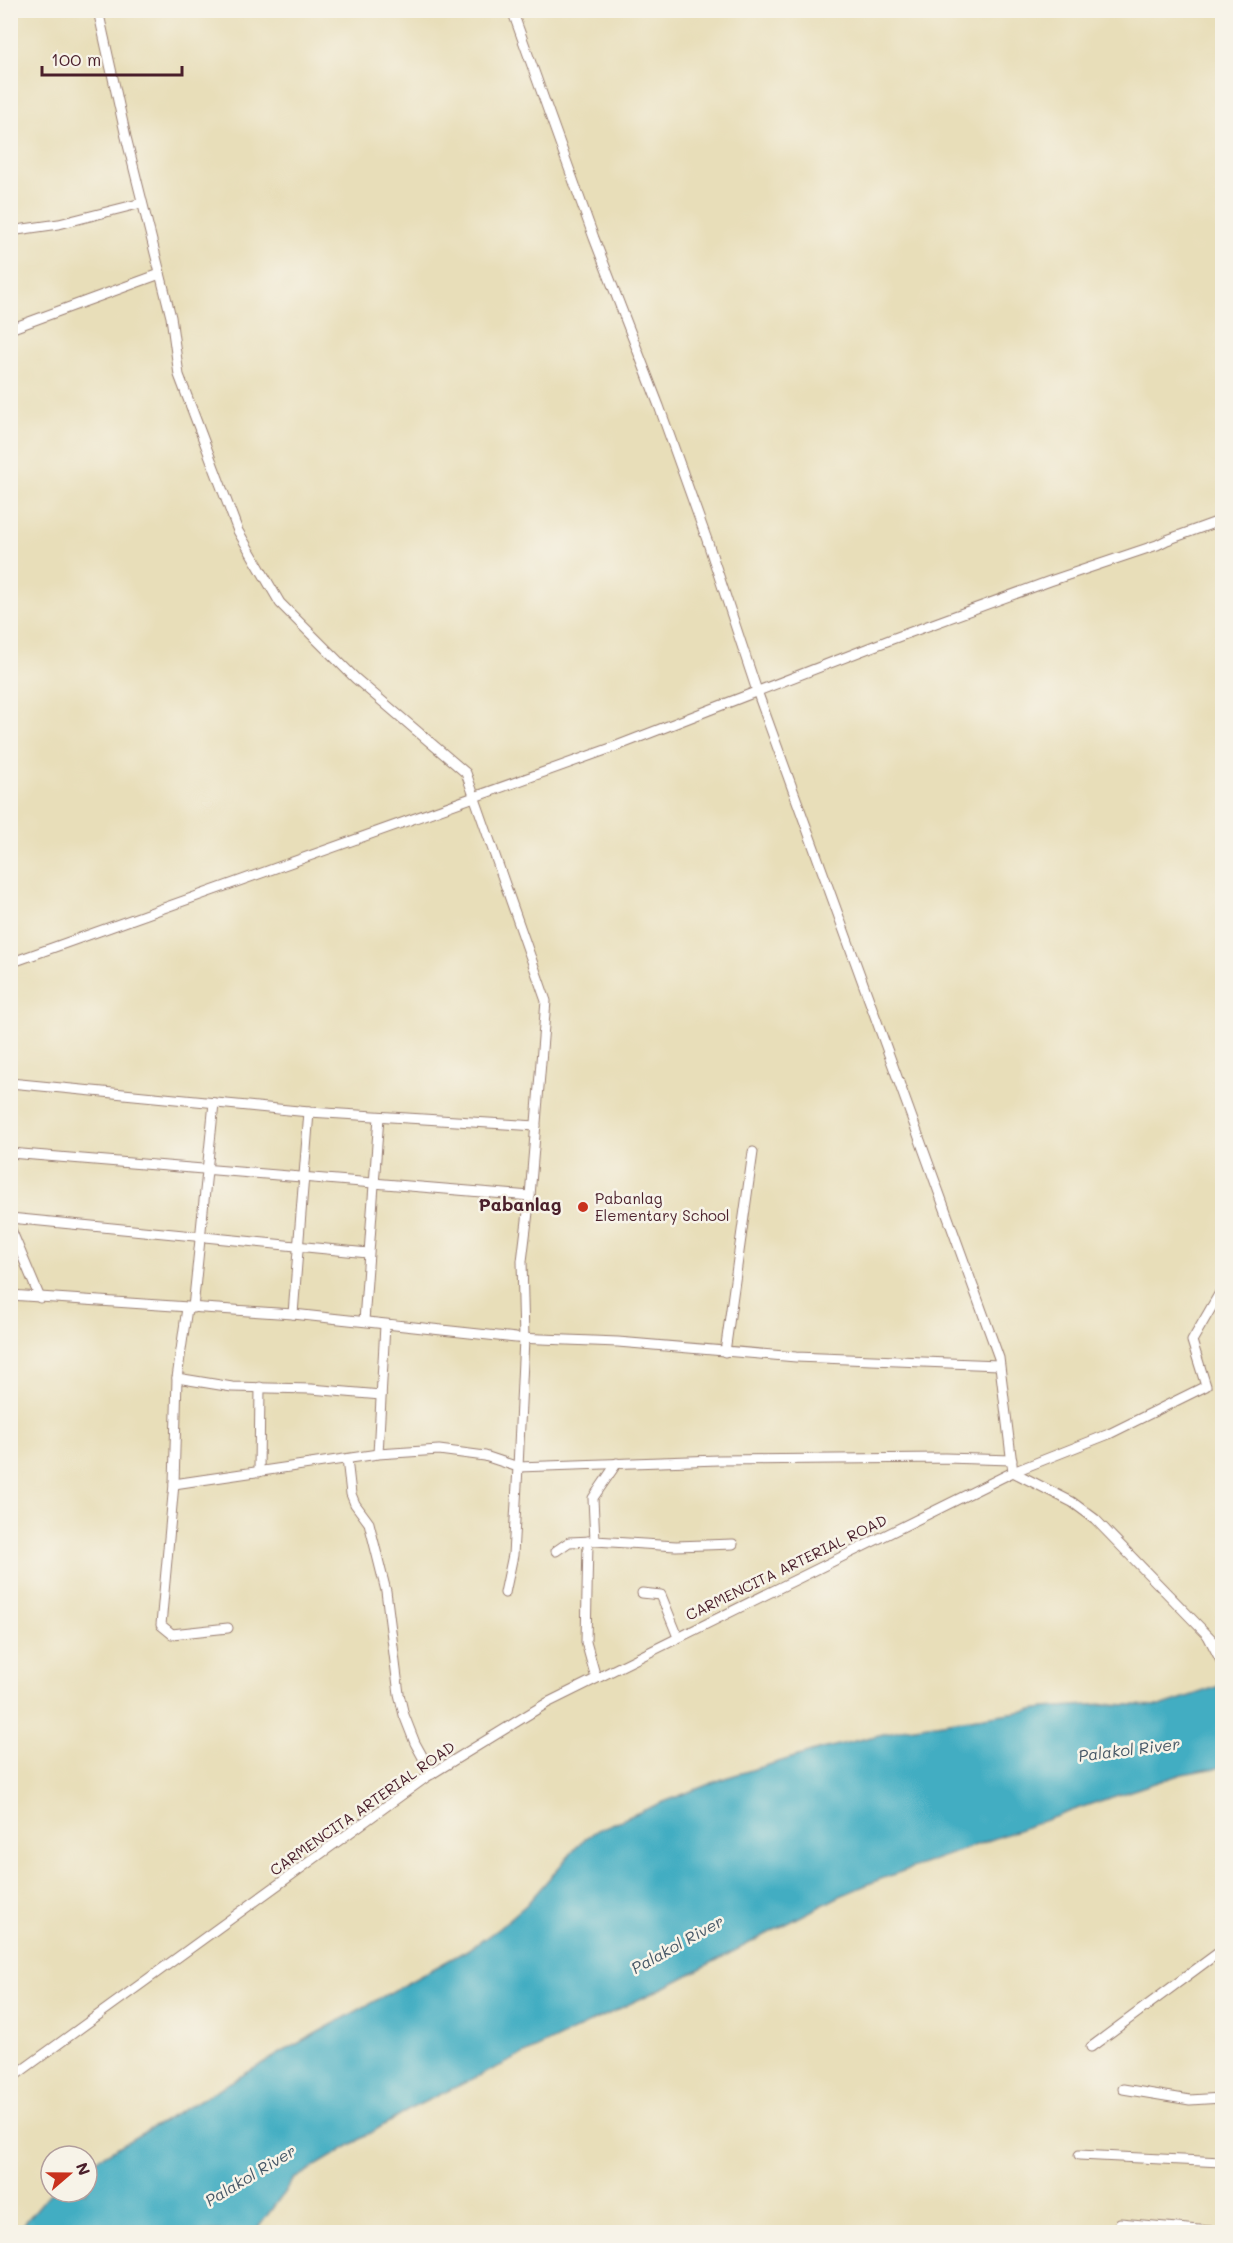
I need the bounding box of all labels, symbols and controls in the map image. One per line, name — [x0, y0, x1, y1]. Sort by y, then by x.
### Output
scale bar — [42, 39, 182, 77]
text: 100 m — [51, 47, 101, 71]
place label: Pabanlag Elementary School — [595, 1188, 730, 1225]
district label: Pabanlag — [479, 1192, 562, 1216]
marker: Pabanlag Elementary School — [576, 1200, 590, 1214]
street label: CARMENCITA ARTERIAL ROAD — [682, 1509, 890, 1625]
water label: Palakol River — [1077, 1732, 1181, 1766]
street label: CARMENCITA ARTERIAL ROAD — [266, 1736, 458, 1880]
water label: Palakol River — [627, 1910, 727, 1978]
water label: Palakol River — [201, 2140, 299, 2210]
north arrow — [39, 2144, 99, 2204]
text: N — [72, 2159, 96, 2178]

